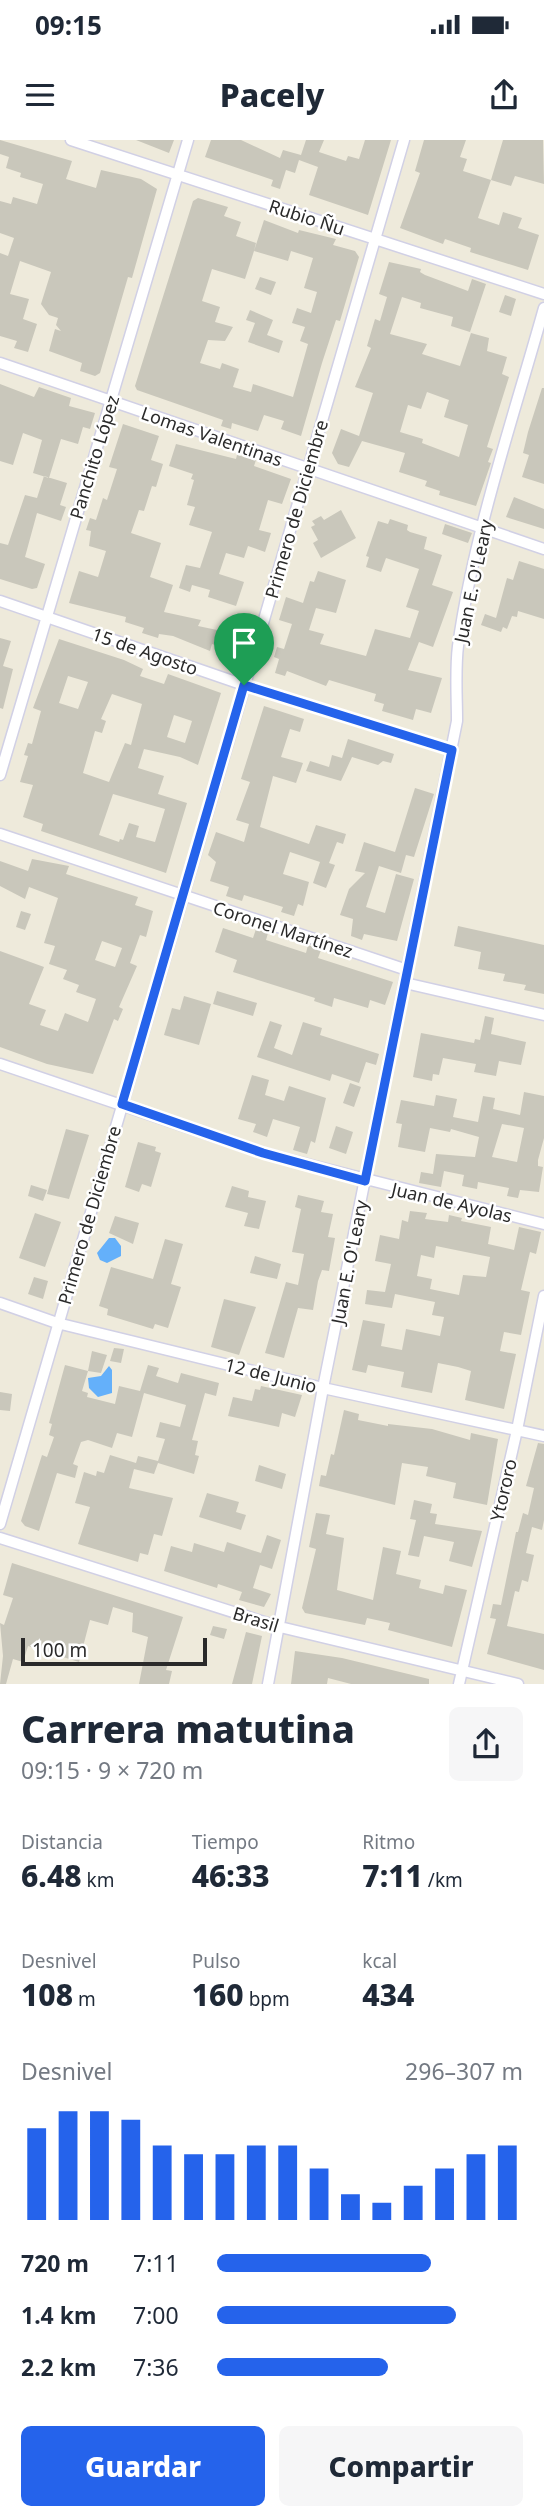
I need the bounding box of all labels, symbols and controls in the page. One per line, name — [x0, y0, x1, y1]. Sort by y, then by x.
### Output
text: 09:15 — [35, 7, 102, 43]
text: Pacely — [220, 73, 324, 116]
icon: menu — [21, 76, 59, 114]
icon: share — [485, 76, 523, 114]
street label: Rubio Ñu — [266, 193, 348, 241]
street label: Panchito López — [64, 392, 124, 522]
street label: Lomas Valentinas — [138, 401, 286, 471]
street label: Primero de Diciembre — [259, 417, 333, 601]
street label: Juan E. O'Leary — [448, 516, 498, 647]
pin — [214, 613, 274, 685]
street label: 15 de Agosto — [89, 622, 201, 680]
icon: arrive — [225, 624, 263, 662]
street label: Coronel Martínez — [210, 895, 356, 963]
street label: Primero de Diciembre — [52, 1123, 126, 1307]
street label: Juan de Ayolas — [388, 1176, 515, 1228]
street label: Juan E. O'Leary — [325, 1197, 373, 1328]
street label: 12 de Junio — [223, 1352, 319, 1398]
street label: Ytororo — [484, 1456, 522, 1524]
street label: Brasil — [230, 1601, 282, 1637]
scale bar — [21, 1634, 206, 1666]
text: 100 m — [32, 1637, 87, 1663]
text: Carrera matutina — [21, 1702, 355, 1754]
button: share — [449, 1707, 523, 1781]
text: 09:15 · 9 × 720 m — [21, 1754, 203, 1786]
text: Distancia — [21, 1829, 103, 1855]
text: Tiempo — [192, 1829, 259, 1855]
text: Ritmo — [362, 1829, 415, 1855]
text: 6.48 — [21, 1855, 82, 1896]
text: 46:33 — [192, 1855, 270, 1896]
text: 7:11 — [362, 1855, 423, 1896]
text: km — [82, 1867, 114, 1893]
text: /km — [423, 1867, 463, 1893]
text: Desnivel — [21, 1948, 97, 1974]
text: Pulso — [192, 1948, 240, 1974]
text: kcal — [362, 1948, 397, 1974]
text: 108 — [21, 1974, 73, 2015]
text: 160 — [192, 1974, 244, 2015]
text: 434 — [362, 1974, 414, 2015]
text: m — [73, 1986, 96, 2012]
text: bpm — [244, 1986, 290, 2012]
text: Desnivel — [21, 2055, 113, 2087]
text: 296–307 m — [405, 2055, 523, 2087]
text: 720 m — [21, 2247, 89, 2279]
text: 7:11 — [133, 2247, 179, 2279]
text: 1.4 km — [21, 2299, 96, 2331]
text: 7:00 — [133, 2299, 179, 2331]
text: 2.2 km — [21, 2351, 96, 2383]
text: 7:36 — [133, 2351, 179, 2383]
button: Guardar — [21, 2426, 265, 2506]
button: Compartir — [279, 2426, 523, 2506]

